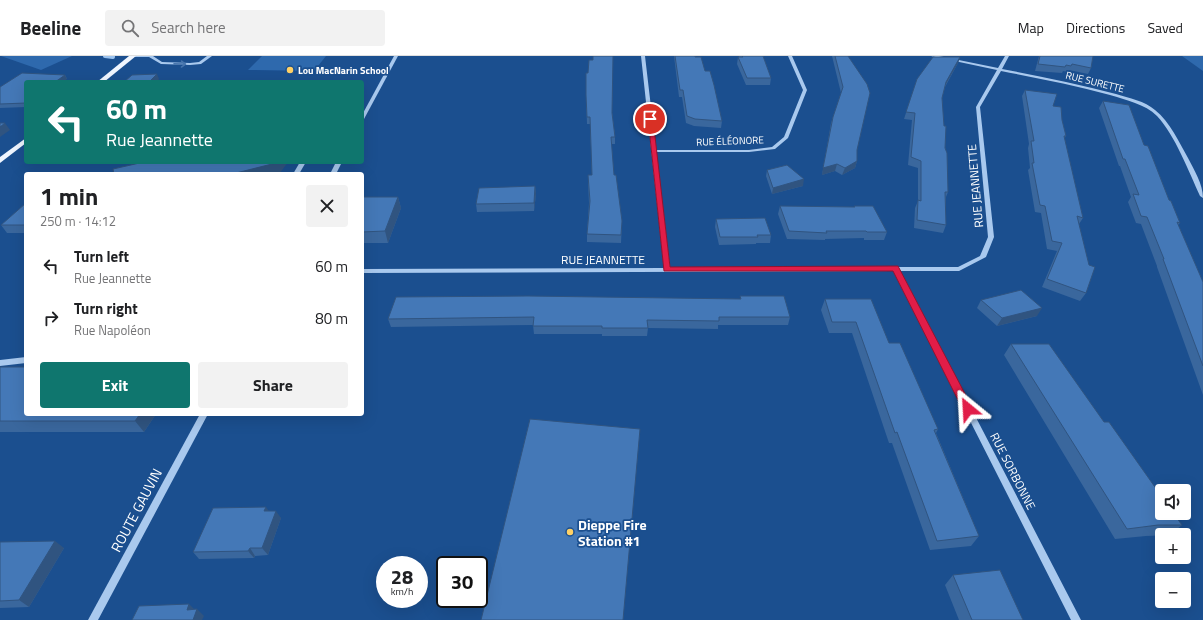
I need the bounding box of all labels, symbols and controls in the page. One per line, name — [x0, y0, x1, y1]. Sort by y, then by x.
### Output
search box — [105, 10, 385, 46]
text: Beeline — [20, 13, 81, 42]
text: Search here — [151, 16, 226, 39]
icon: search — [119, 17, 141, 39]
text: Map — [1018, 17, 1044, 38]
text: Directions — [1066, 17, 1125, 38]
text: Saved — [1147, 17, 1183, 38]
one-way arrow — [173, 60, 186, 68]
place label: Lou MacNarin School — [298, 63, 389, 78]
marker: Lou MacNarin School — [285, 65, 295, 75]
street label: RUE SURETTE — [1064, 67, 1126, 97]
text: 60 m — [106, 87, 167, 130]
icon: left — [40, 96, 92, 148]
pin — [633, 102, 667, 136]
icon: arrive — [639, 108, 661, 130]
text: Rue Jeannette — [106, 126, 213, 153]
street label: RUE ÉLÉONORE — [696, 132, 765, 150]
street label: RUE JEANNETTE — [962, 143, 988, 229]
text: 1 min — [40, 178, 98, 214]
button: close — [306, 185, 348, 227]
text: 250 m · 14:12 — [40, 211, 116, 231]
text: Turn left — [74, 245, 129, 268]
street label: RUE JEANNETTE — [561, 250, 645, 269]
icon: left — [40, 255, 62, 277]
text: 60 m — [315, 255, 348, 278]
text: Rue Jeannette — [74, 268, 151, 288]
text: Turn right — [74, 297, 138, 320]
icon: right — [40, 307, 62, 329]
text: 80 m — [315, 307, 348, 330]
text: Rue Napoléon — [74, 320, 151, 340]
button: Exit — [40, 362, 190, 408]
button: Share — [198, 362, 348, 408]
position arrow — [947, 388, 989, 430]
street label: RUE SORBONNE — [985, 429, 1041, 513]
street label: ROUTE GAUVIN — [105, 464, 167, 556]
map controls — [1155, 484, 1191, 608]
button: sound — [1155, 484, 1191, 520]
place label: Dieppe Fire Station #1 — [578, 514, 647, 551]
marker: Dieppe Fire Station #1 — [565, 527, 575, 537]
button: + — [1155, 528, 1191, 564]
speed limit sign: 30 — [436, 556, 488, 608]
text: 28 — [391, 561, 413, 592]
button: − — [1155, 572, 1191, 608]
text: km/h — [391, 584, 413, 599]

